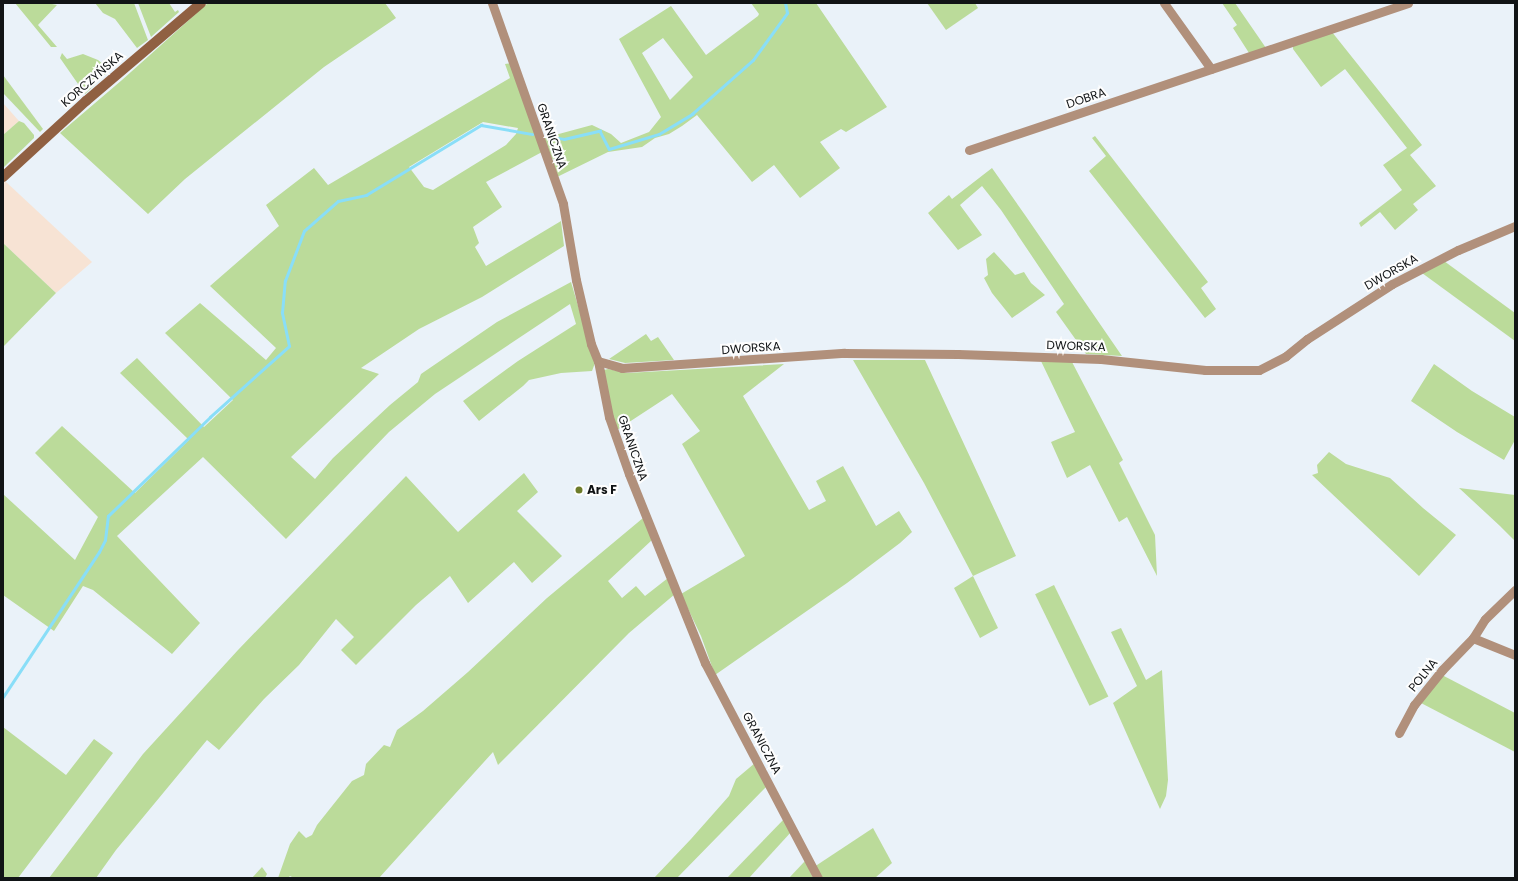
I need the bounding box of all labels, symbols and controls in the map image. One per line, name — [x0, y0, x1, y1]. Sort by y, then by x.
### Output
street label: KORCZYŃSKA — [58, 48, 126, 110]
street label: DOBRA — [1064, 85, 1108, 111]
street label: GRANICZNA — [534, 101, 570, 171]
street label: DWORSKA — [1362, 251, 1420, 293]
street label: DWORSKA — [1046, 338, 1106, 354]
street label: DWORSKA — [721, 339, 781, 357]
street label: GRANICZNA — [615, 413, 651, 483]
place label: Ars F — [587, 483, 617, 497]
marker: Ars F — [574, 485, 584, 495]
street label: POLNA — [1405, 656, 1441, 694]
street label: GRANICZNA — [740, 709, 784, 777]

